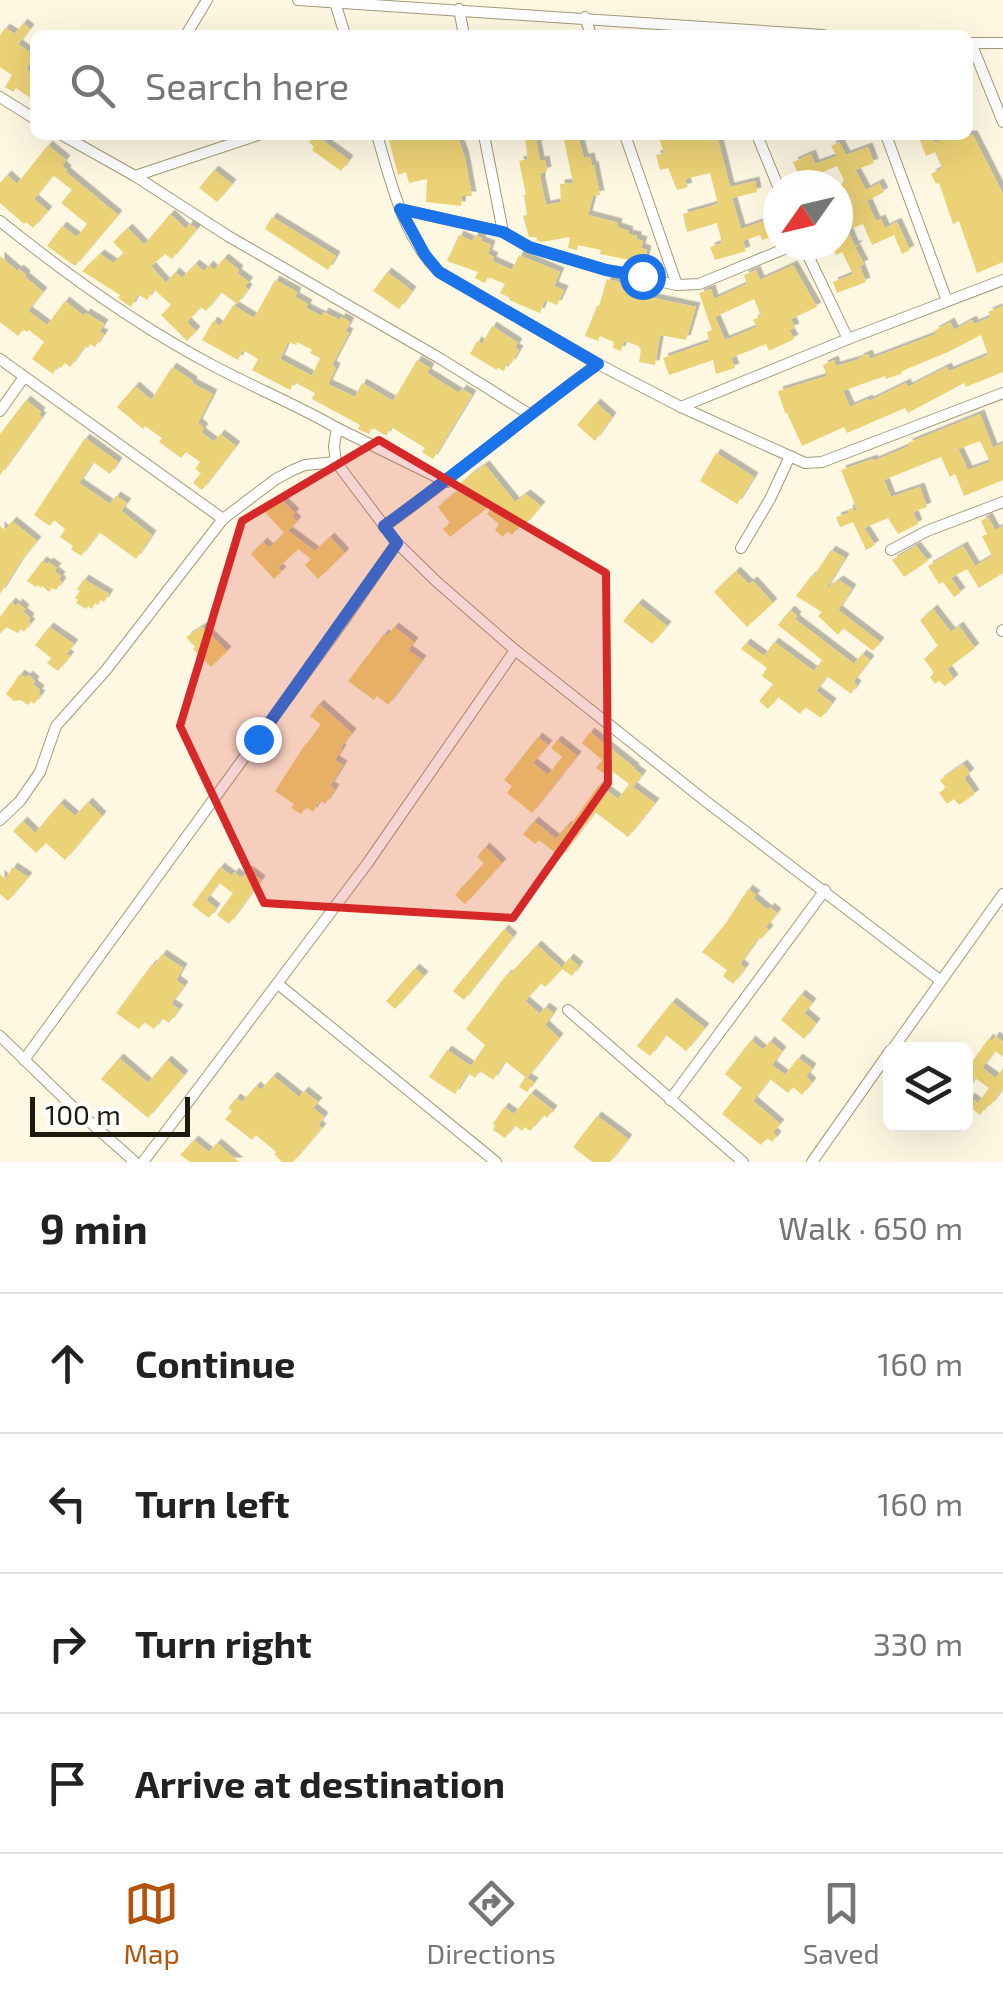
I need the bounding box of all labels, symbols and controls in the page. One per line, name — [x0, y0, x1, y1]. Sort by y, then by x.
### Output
search box — [30, 30, 973, 140]
icon: search — [65, 58, 120, 113]
text: Search here — [145, 62, 349, 108]
north arrow — [763, 170, 853, 260]
route start — [620, 254, 666, 300]
route end — [236, 717, 282, 763]
map controls — [883, 1042, 973, 1132]
button: layers — [883, 1042, 973, 1132]
scale bar — [30, 1092, 190, 1136]
text: 100 m — [45, 1097, 121, 1131]
text: 9 min — [40, 1202, 148, 1252]
text: Walk · 650 m — [778, 1208, 963, 1246]
icon: ahead — [40, 1336, 95, 1391]
text: Continue — [135, 1340, 295, 1386]
text: 160 m — [877, 1344, 963, 1382]
icon: left — [40, 1476, 95, 1531]
text: Turn left — [135, 1480, 290, 1526]
text: 160 m — [877, 1484, 963, 1522]
icon: right — [40, 1616, 95, 1671]
text: Turn right — [135, 1620, 312, 1666]
text: 330 m — [873, 1624, 963, 1662]
icon: arrive — [40, 1756, 95, 1811]
text: Arrive at destination — [135, 1760, 505, 1806]
tab: Map — [123, 1876, 180, 1970]
tab: Directions — [427, 1876, 556, 1970]
tab: Saved — [803, 1876, 880, 1970]

